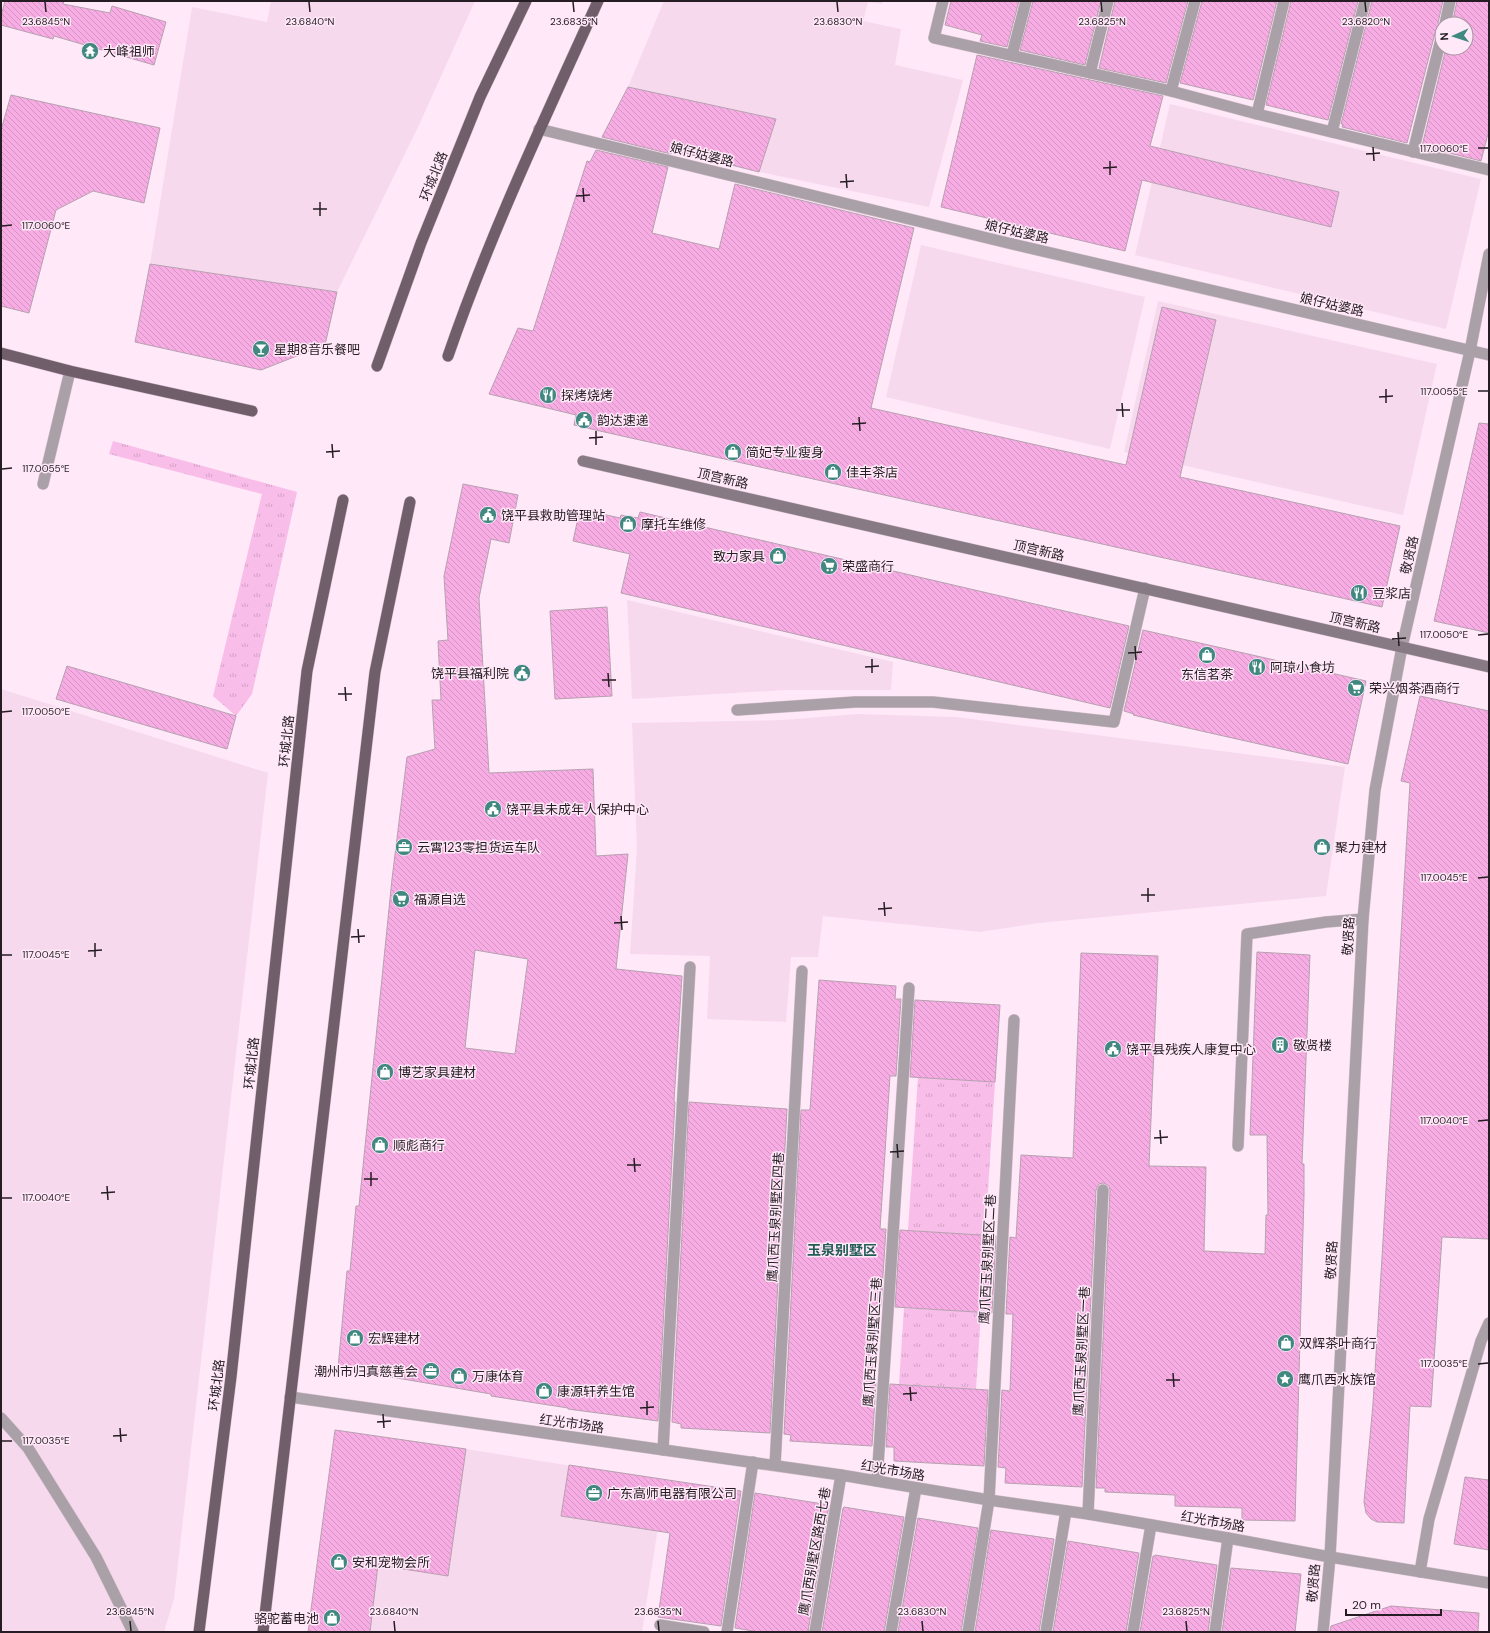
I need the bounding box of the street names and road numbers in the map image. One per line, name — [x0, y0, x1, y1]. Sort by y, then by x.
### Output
street label: 娘仔姑婆路 — [668, 138, 735, 171]
street label: 环城北路 — [416, 149, 451, 203]
street label: 娘仔姑婆路 — [983, 216, 1050, 247]
street label: 娘仔姑婆路 — [1298, 289, 1365, 320]
street label: 顶宫新路 — [696, 464, 750, 493]
street label: 敬贤路 — [1397, 534, 1422, 576]
street label: 顶宫新路 — [1012, 536, 1066, 565]
street label: 顶宫新路 — [1328, 608, 1382, 637]
street label: 环城北路 — [275, 714, 298, 768]
street label: 敬贤路 — [1339, 916, 1358, 956]
street label: 环城北路 — [240, 1036, 263, 1090]
street label: 鹰爪西玉泉别墅区四巷 — [764, 1152, 787, 1282]
street label: 鹰爪西玉泉别墅区二巷 — [976, 1194, 999, 1324]
street label: 敬贤路 — [1322, 1240, 1341, 1280]
street label: 鹰爪西玉泉别墅区三巷 — [859, 1277, 886, 1407]
street label: 鹰爪西玉泉别墅区一巷 — [1070, 1286, 1093, 1416]
street label: 环城北路 — [205, 1358, 228, 1412]
street label: 红光市场路 — [539, 1411, 605, 1436]
street label: 红光市场路 — [859, 1456, 926, 1485]
street label: 鹰爪西别墅区路西七巷 — [795, 1486, 834, 1617]
street label: 红光市场路 — [1179, 1507, 1246, 1536]
street label: 敬贤路 — [1303, 1563, 1324, 1603]

